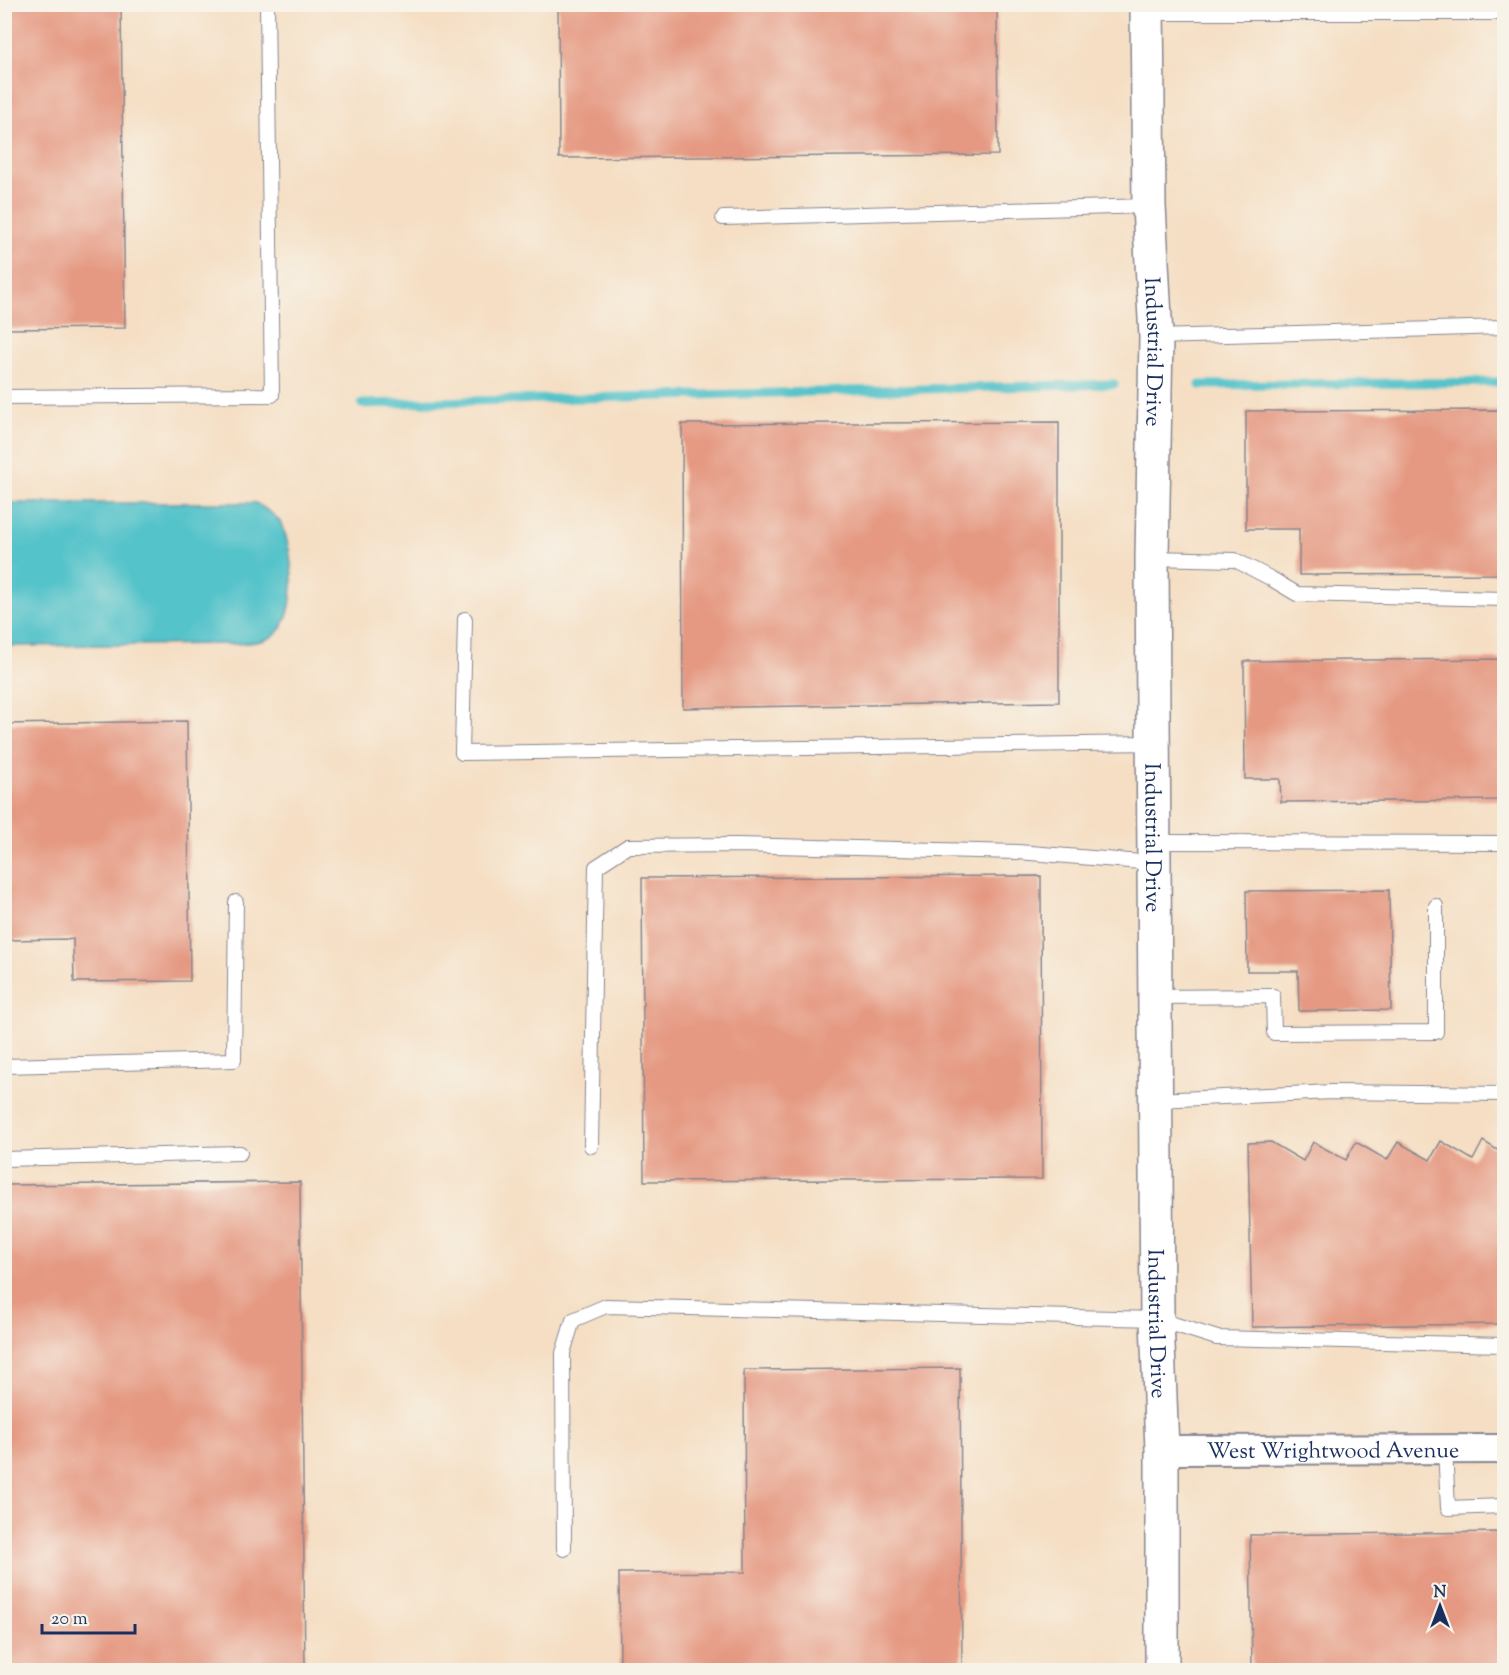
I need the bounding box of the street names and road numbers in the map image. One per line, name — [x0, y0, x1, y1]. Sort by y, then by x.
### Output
street label: Industrial Drive — [1134, 276, 1169, 427]
street label: Industrial Drive — [1134, 763, 1167, 913]
street label: Industrial Drive — [1138, 1249, 1173, 1399]
street label: West Wrightwood Avenue — [1207, 1436, 1459, 1469]

